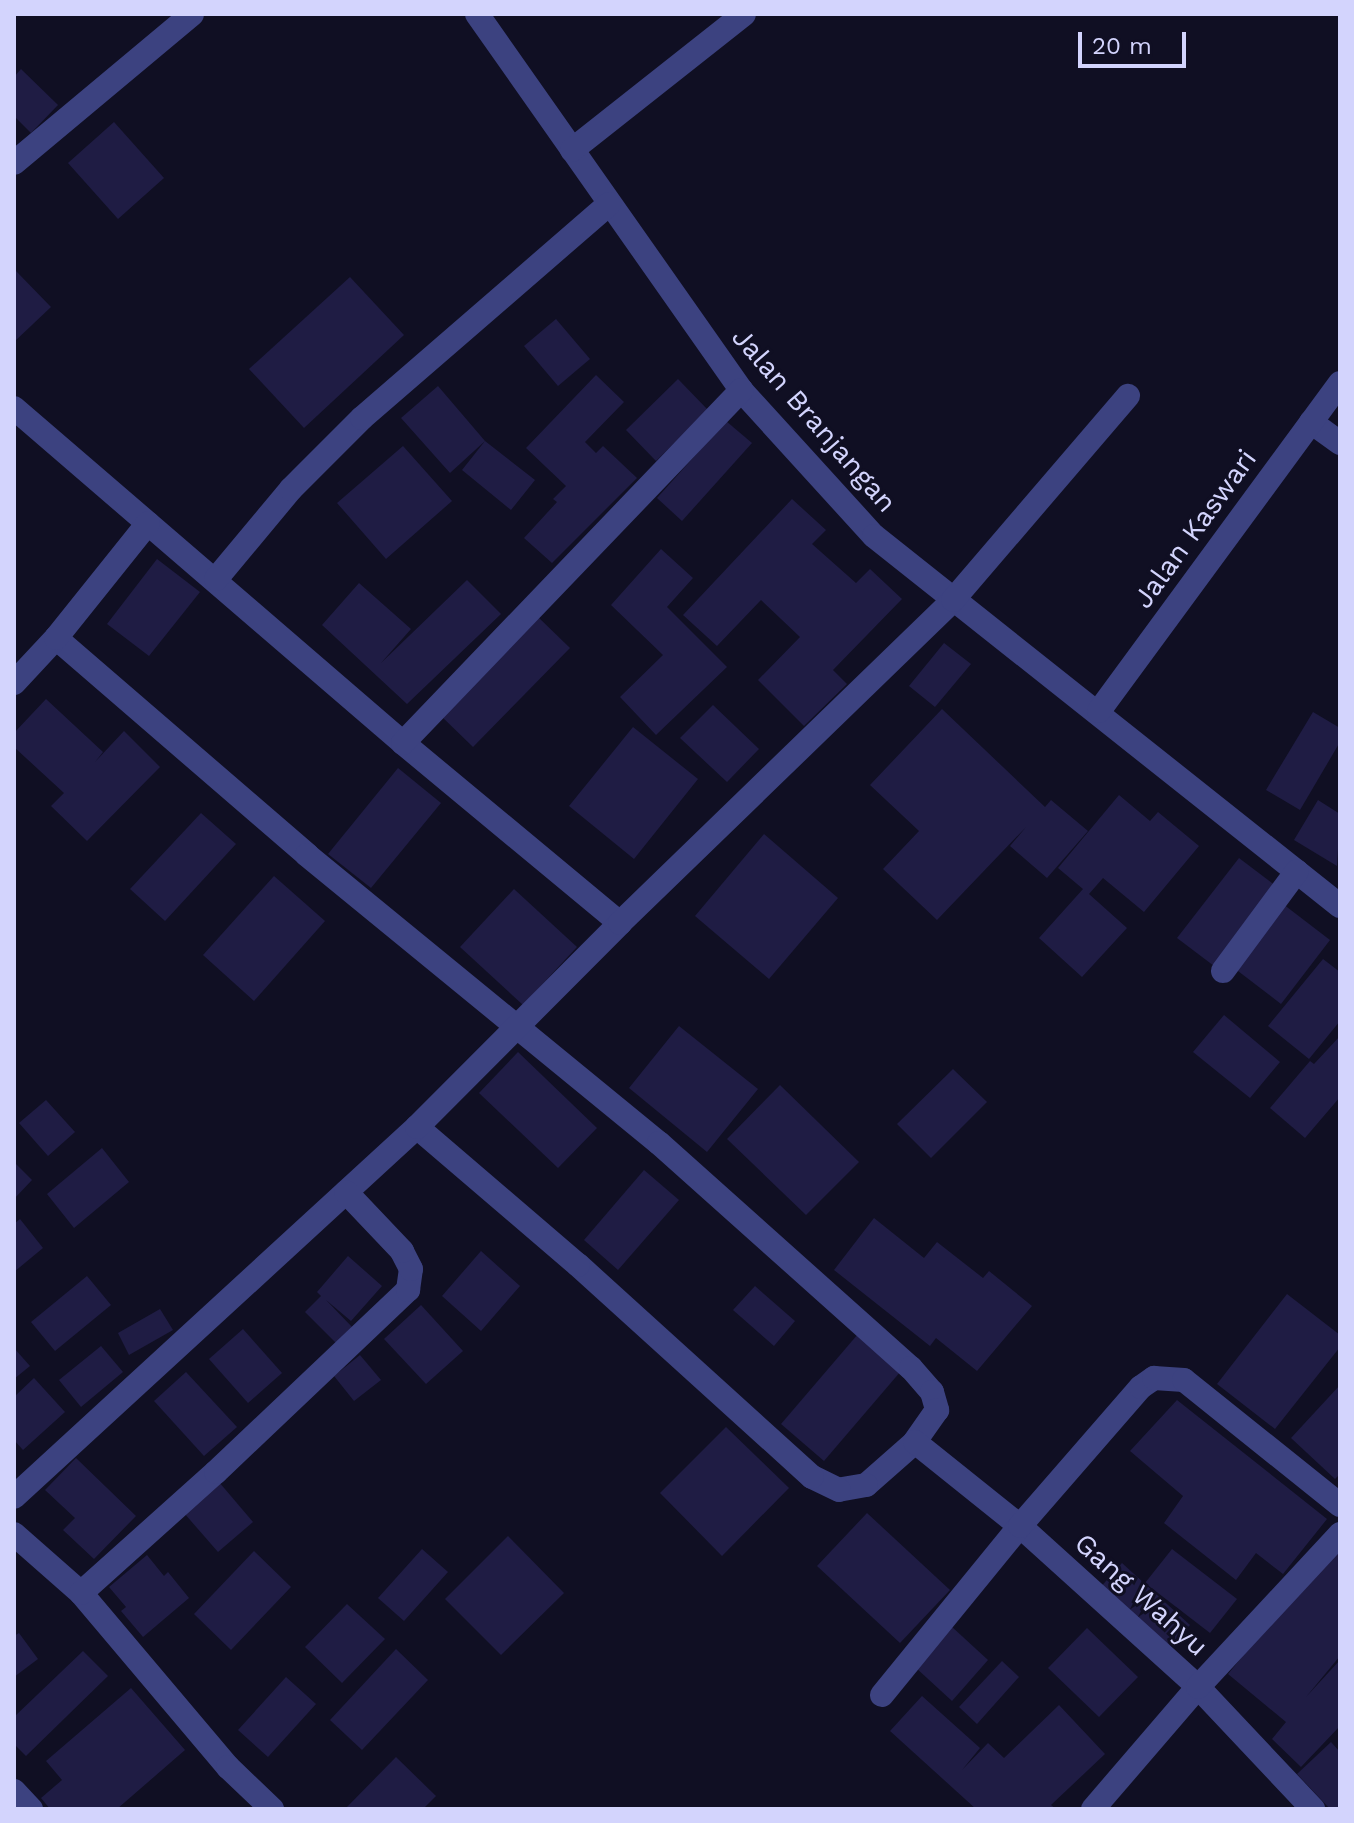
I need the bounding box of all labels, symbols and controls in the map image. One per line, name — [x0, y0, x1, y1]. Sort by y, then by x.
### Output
scale bar — [1082, 16, 1190, 66]
text: 20 m — [1092, 32, 1152, 60]
street label: Jalan Branjangan — [725, 321, 903, 519]
street label: Jalan Kaswari — [1126, 443, 1264, 615]
street label: Gang Wahyu — [1067, 1526, 1215, 1664]

